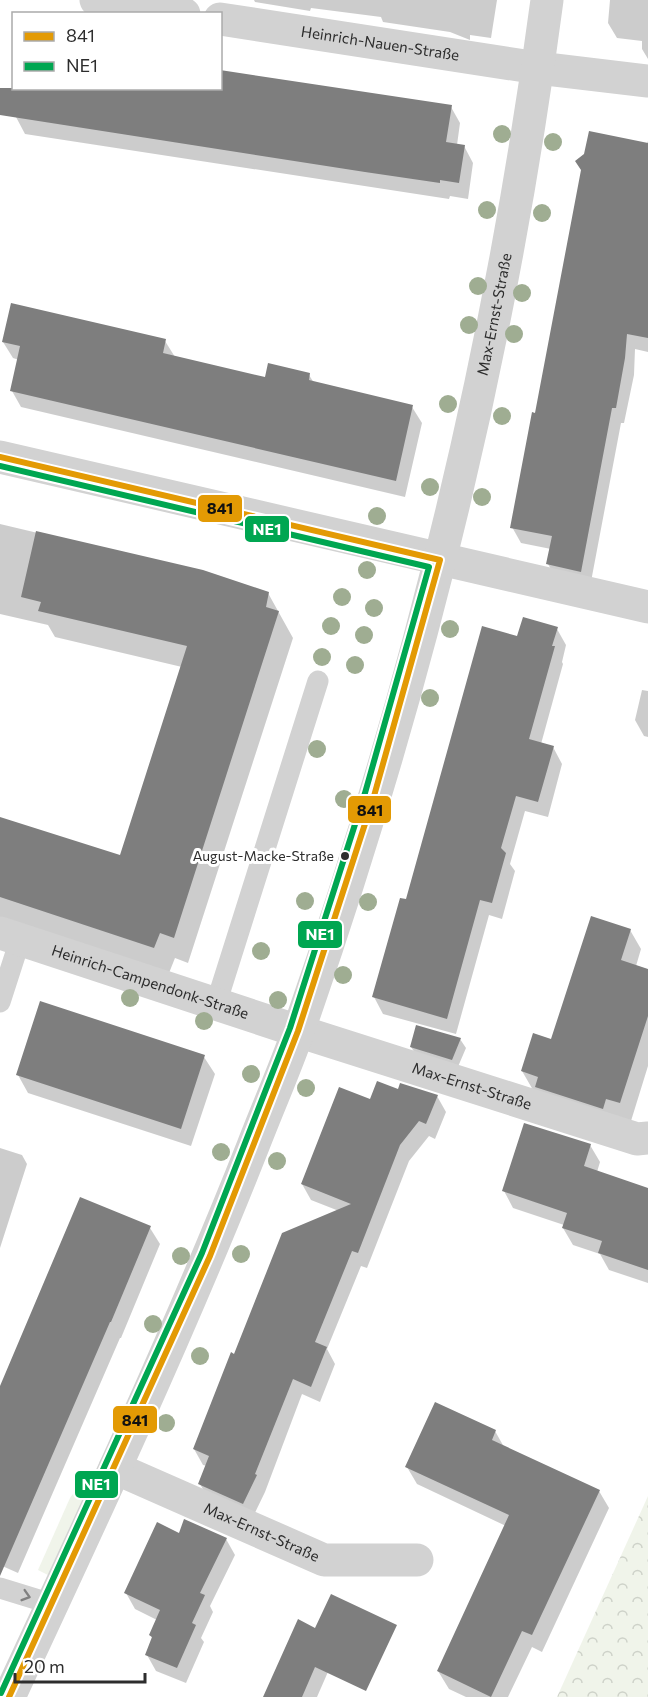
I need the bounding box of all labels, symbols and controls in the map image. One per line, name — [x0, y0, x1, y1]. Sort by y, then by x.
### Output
legend — [12, 12, 222, 90]
street label: Heinrich-Nauen-Straße — [300, 22, 461, 64]
text: 841 — [66, 24, 95, 46]
text: NE1 — [66, 54, 98, 76]
street label: Max-Ernst-Straße — [473, 251, 515, 377]
line badge: 841 — [197, 494, 243, 523]
text: 841 — [207, 498, 233, 517]
line badge: NE1 — [244, 515, 290, 543]
text: NE1 — [253, 519, 281, 538]
line badge: 841 — [347, 795, 392, 824]
text: 841 — [357, 800, 383, 819]
place label: August-Macke-Straße — [193, 847, 334, 864]
marker: August-Macke-Straße — [339, 850, 351, 862]
line badge: NE1 — [297, 920, 343, 949]
text: NE1 — [306, 924, 334, 943]
street label: Heinrich-Campendonk-Straße — [50, 941, 251, 1022]
street label: Max-Ernst-Straße — [410, 1058, 534, 1113]
line badge: 841 — [112, 1405, 158, 1434]
text: 841 — [122, 1410, 148, 1429]
line badge: NE1 — [74, 1470, 119, 1499]
text: NE1 — [82, 1474, 110, 1493]
street label: Max-Ernst-Straße — [201, 1498, 322, 1565]
one-way arrow — [20, 1589, 31, 1601]
scale bar — [15, 1646, 146, 1684]
text: 20 m — [24, 1655, 65, 1677]

